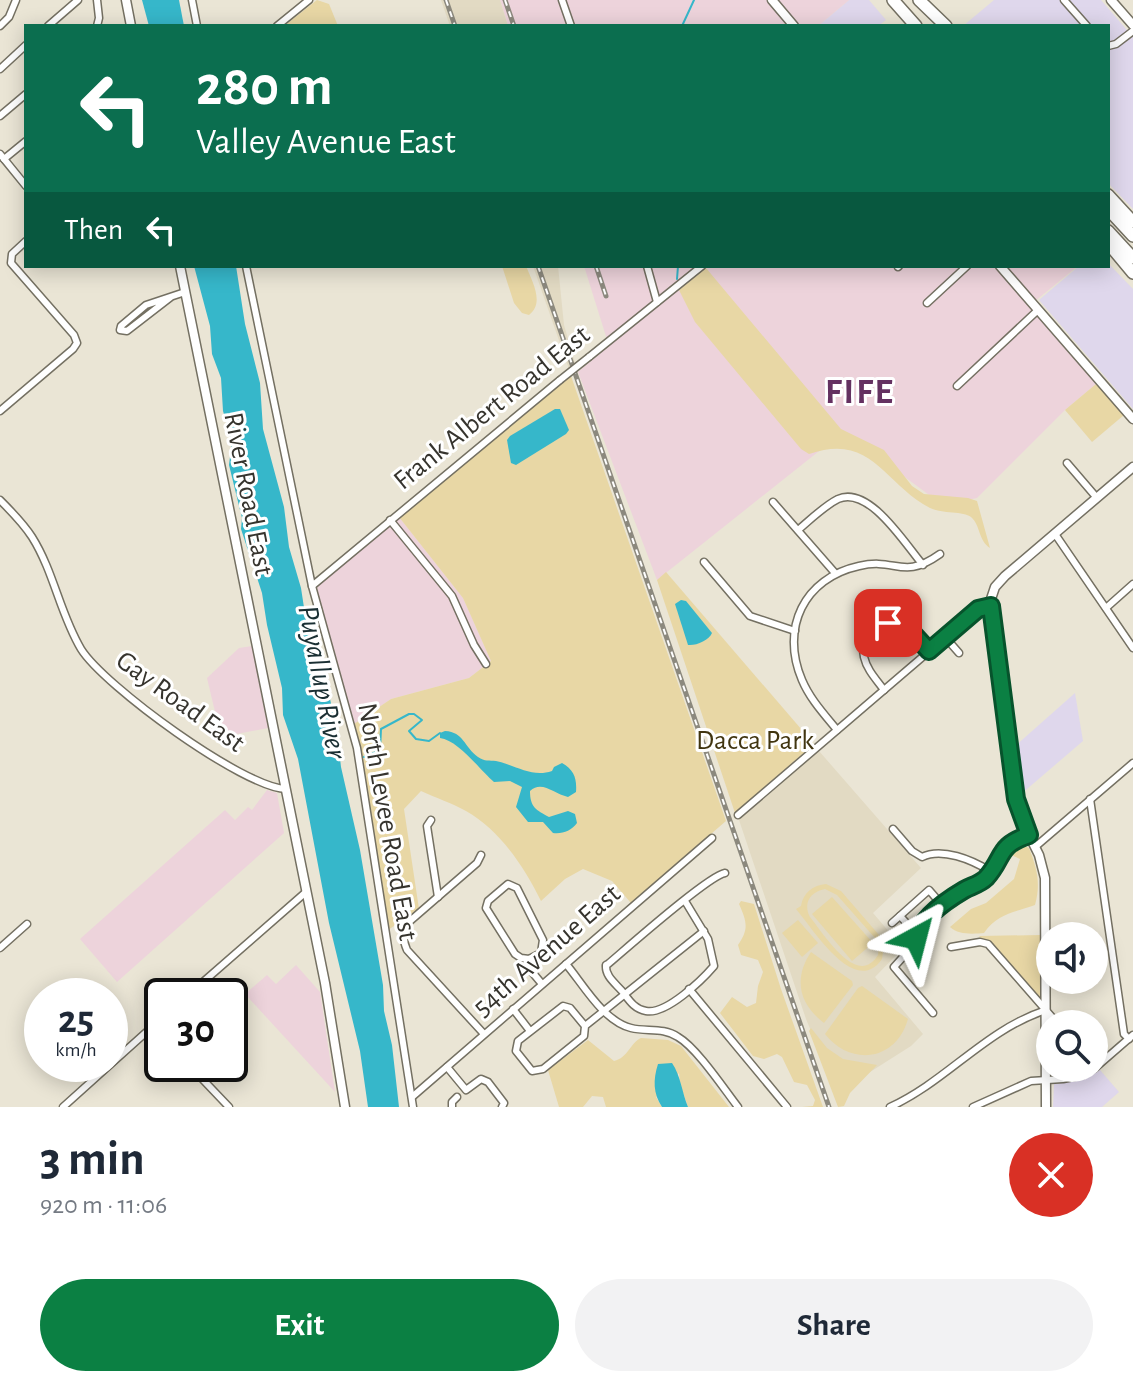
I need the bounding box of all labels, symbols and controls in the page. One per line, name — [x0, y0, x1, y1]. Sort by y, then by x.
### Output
icon: left — [64, 56, 168, 160]
text: 280 m — [196, 59, 333, 115]
text: Valley Avenue East — [196, 124, 456, 160]
icon: left — [139, 208, 183, 252]
text: Then — [64, 215, 123, 245]
street label: Frank Albert Road East — [389, 321, 595, 495]
district label: FIFE — [825, 374, 895, 410]
street label: River Road East — [218, 410, 278, 578]
pin — [854, 589, 922, 657]
icon: arrive — [866, 601, 910, 645]
water label: Puyallup River — [292, 603, 352, 762]
street label: Gay Road East — [111, 646, 249, 758]
street label: North Levee Road East — [352, 701, 422, 943]
park label: Dacca Park — [696, 727, 814, 755]
street label: 54th Avenue East — [468, 880, 626, 1022]
position arrow — [874, 896, 958, 980]
map controls — [1036, 922, 1108, 1082]
button: sound — [1036, 922, 1108, 994]
speed limit sign: 30 — [144, 978, 248, 1082]
text: 25 — [58, 1000, 94, 1040]
button: search — [1036, 1010, 1108, 1082]
text: km/h — [55, 1040, 97, 1060]
button: close — [1009, 1133, 1093, 1217]
text: 3 min — [40, 1136, 145, 1184]
text: 920 m · 11:06 — [40, 1192, 167, 1218]
button: Exit — [40, 1279, 559, 1371]
button: Share — [575, 1279, 1093, 1371]

